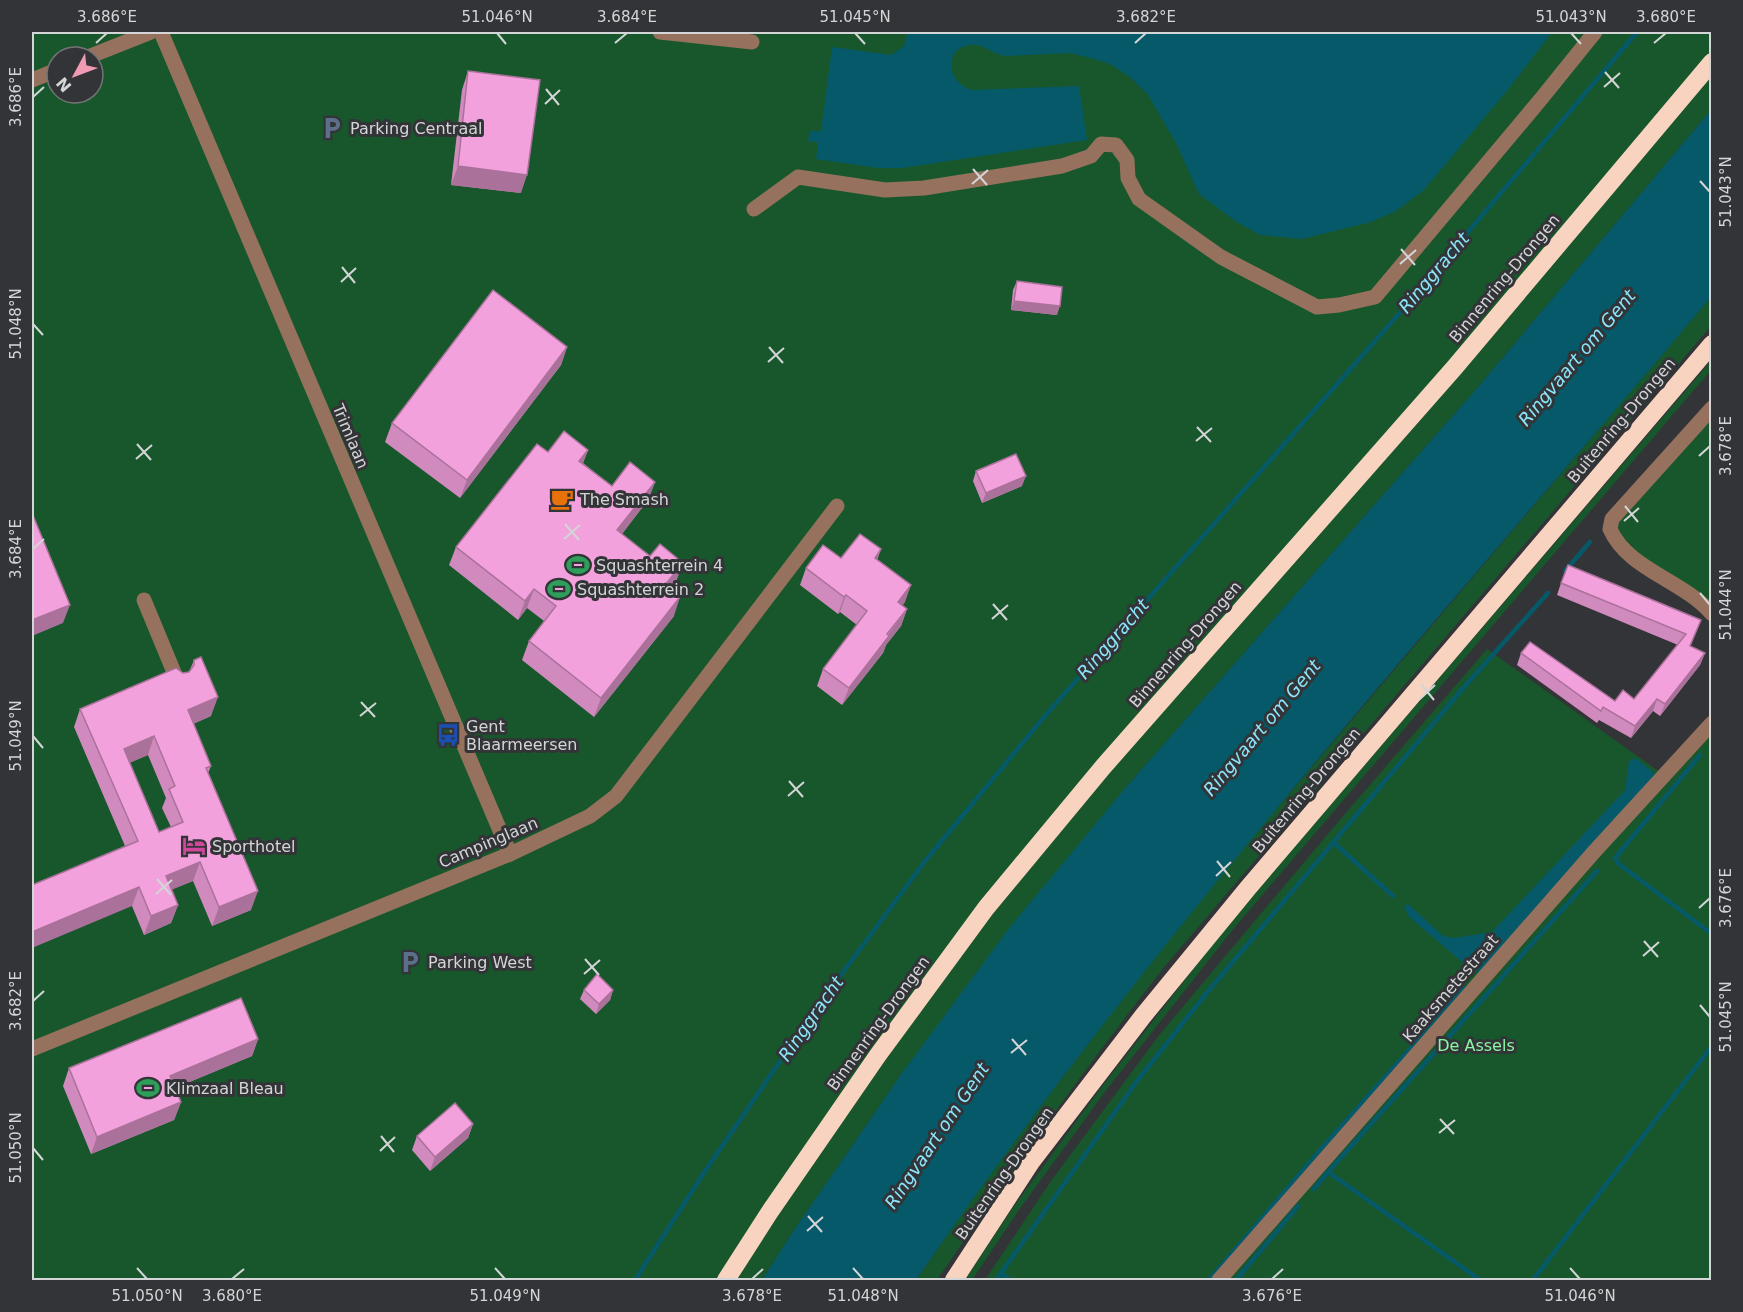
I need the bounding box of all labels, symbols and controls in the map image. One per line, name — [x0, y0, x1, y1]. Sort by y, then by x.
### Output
text: 3.686°E — [77, 8, 137, 26]
text: 51.046°N — [461, 8, 533, 26]
text: 3.684°E — [597, 8, 657, 26]
text: 51.045°N — [819, 8, 891, 26]
text: 3.682°E — [1116, 8, 1176, 26]
text: 51.043°N — [1535, 8, 1607, 26]
text: 3.680°E — [1636, 8, 1696, 26]
north arrow — [45, 45, 105, 105]
text: 3.686°E — [7, 67, 25, 127]
text: N — [52, 73, 76, 96]
parking icon: Parking Centraal — [319, 115, 345, 141]
place label: Parking Centraal — [350, 119, 482, 138]
text: 51.043°N — [1717, 156, 1735, 228]
street label: Binnenring-Drongen — [1445, 210, 1564, 346]
water label: Ringgracht — [1394, 227, 1474, 317]
water label: Ringvaart om Gent — [1514, 285, 1640, 430]
text: 51.048°N — [7, 288, 25, 360]
street label: Buitenring-Drongen — [1563, 354, 1679, 487]
street label: Trimlaan — [328, 400, 373, 471]
text: 3.678°E — [1717, 416, 1735, 476]
cafe icon: The Smash — [549, 486, 575, 512]
place label: The Smash — [579, 490, 669, 509]
text: 3.684°E — [7, 519, 25, 579]
sports icon: Squashterrein 4 — [565, 552, 591, 578]
place label: Squashterrein 4 — [596, 556, 723, 575]
text: 51.044°N — [1717, 569, 1735, 641]
sports icon: Squashterrein 2 — [546, 576, 572, 602]
street label: Binnenring-Drongen — [1125, 577, 1245, 711]
place label: Squashterrein 2 — [577, 580, 704, 599]
water label: Ringgracht — [1072, 594, 1153, 683]
water label: Ringvaart om Gent — [1199, 655, 1325, 800]
text: 51.049°N — [7, 700, 25, 772]
place label: Gent Blaarmeersen — [466, 717, 578, 754]
bus stop icon: Gent Blaarmeersen — [435, 722, 461, 748]
street label: Buitenring-Drongen — [1248, 724, 1364, 857]
street label: Campinglaan — [436, 813, 541, 872]
hotel icon: Sporthotel — [181, 833, 207, 859]
place label: Sporthotel — [212, 837, 295, 856]
text: 3.676°E — [1717, 868, 1735, 928]
street label: Kaaksmetestraat — [1399, 931, 1502, 1046]
parking icon: Parking West — [397, 949, 423, 975]
street label: Binnenring-Drongen — [823, 952, 934, 1094]
place label: Parking West — [428, 953, 532, 972]
text: 3.682°E — [7, 971, 25, 1031]
water label: Ringgracht — [774, 972, 848, 1065]
text: 51.045°N — [1717, 981, 1735, 1053]
park label: De Assels — [1437, 1036, 1515, 1055]
water label: Ringvaart om Gent — [880, 1058, 994, 1212]
sports icon: Klimzaal Bleau — [135, 1075, 161, 1101]
place label: Klimzaal Bleau — [166, 1079, 284, 1098]
street label: Buitenring-Drongen — [951, 1103, 1057, 1243]
text: 51.050°N — [7, 1112, 25, 1184]
text: 51.050°N — [111, 1287, 183, 1305]
text: 3.680°E — [202, 1287, 262, 1305]
text: 51.049°N — [469, 1287, 541, 1305]
text: 3.678°E — [722, 1287, 782, 1305]
text: 51.048°N — [827, 1287, 899, 1305]
text: 3.676°E — [1242, 1287, 1302, 1305]
text: 51.046°N — [1544, 1287, 1616, 1305]

